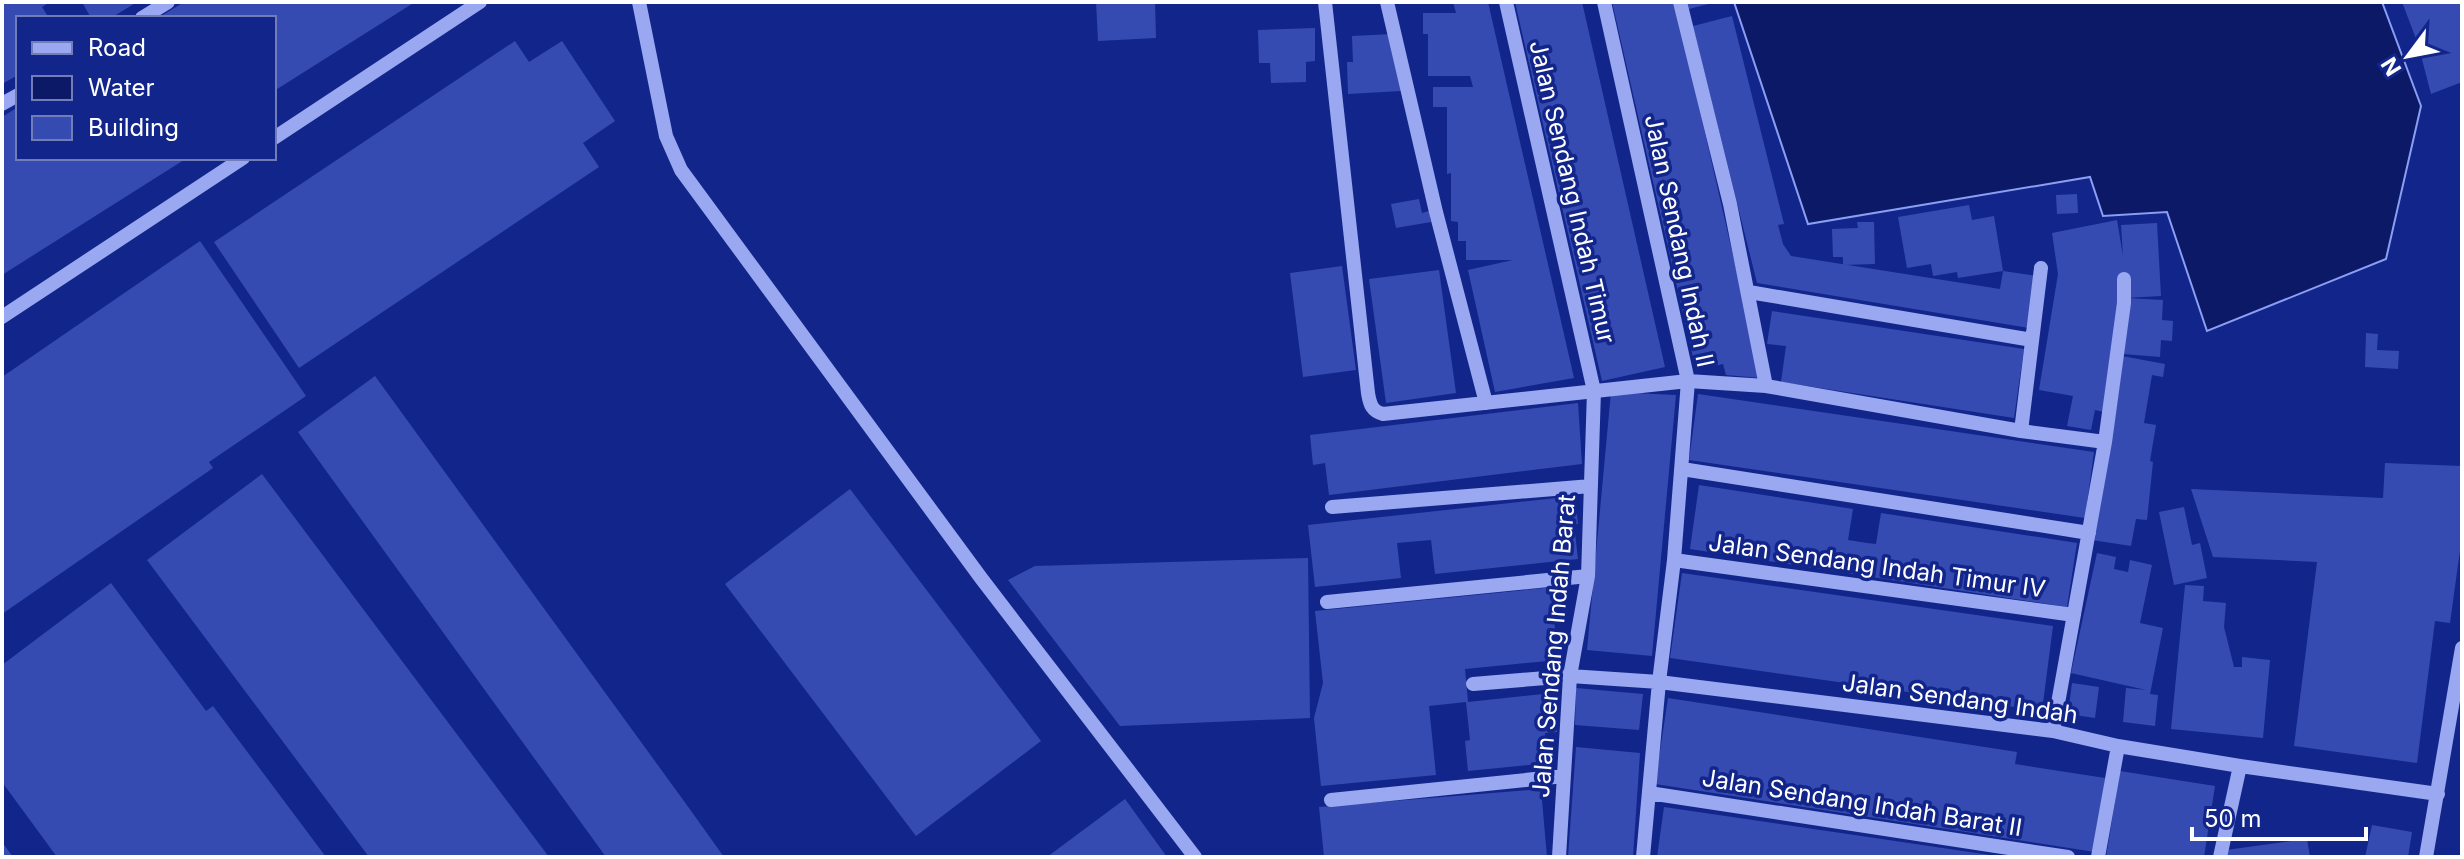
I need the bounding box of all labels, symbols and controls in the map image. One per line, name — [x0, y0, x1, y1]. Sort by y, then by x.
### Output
legend — [16, 16, 276, 160]
north arrow — [2368, 16, 2448, 96]
text: Road — [88, 33, 146, 62]
street label: Jalan Sendang Indah Timur — [1523, 38, 1621, 346]
text: N — [2376, 53, 2407, 81]
text: Water — [88, 73, 155, 102]
street label: Jalan Sendang Indah II — [1639, 112, 1720, 370]
text: Building — [88, 113, 179, 142]
street label: Jalan Sendang Indah Barat — [1526, 493, 1581, 799]
street label: Jalan Sendang Indah Timur IV — [1707, 527, 2047, 604]
street label: Jalan Sendang Indah — [1840, 668, 2080, 729]
street label: Jalan Sendang Indah Barat II — [1700, 763, 2024, 842]
scale bar — [2192, 791, 2366, 841]
text: 50 m — [2204, 804, 2262, 833]

